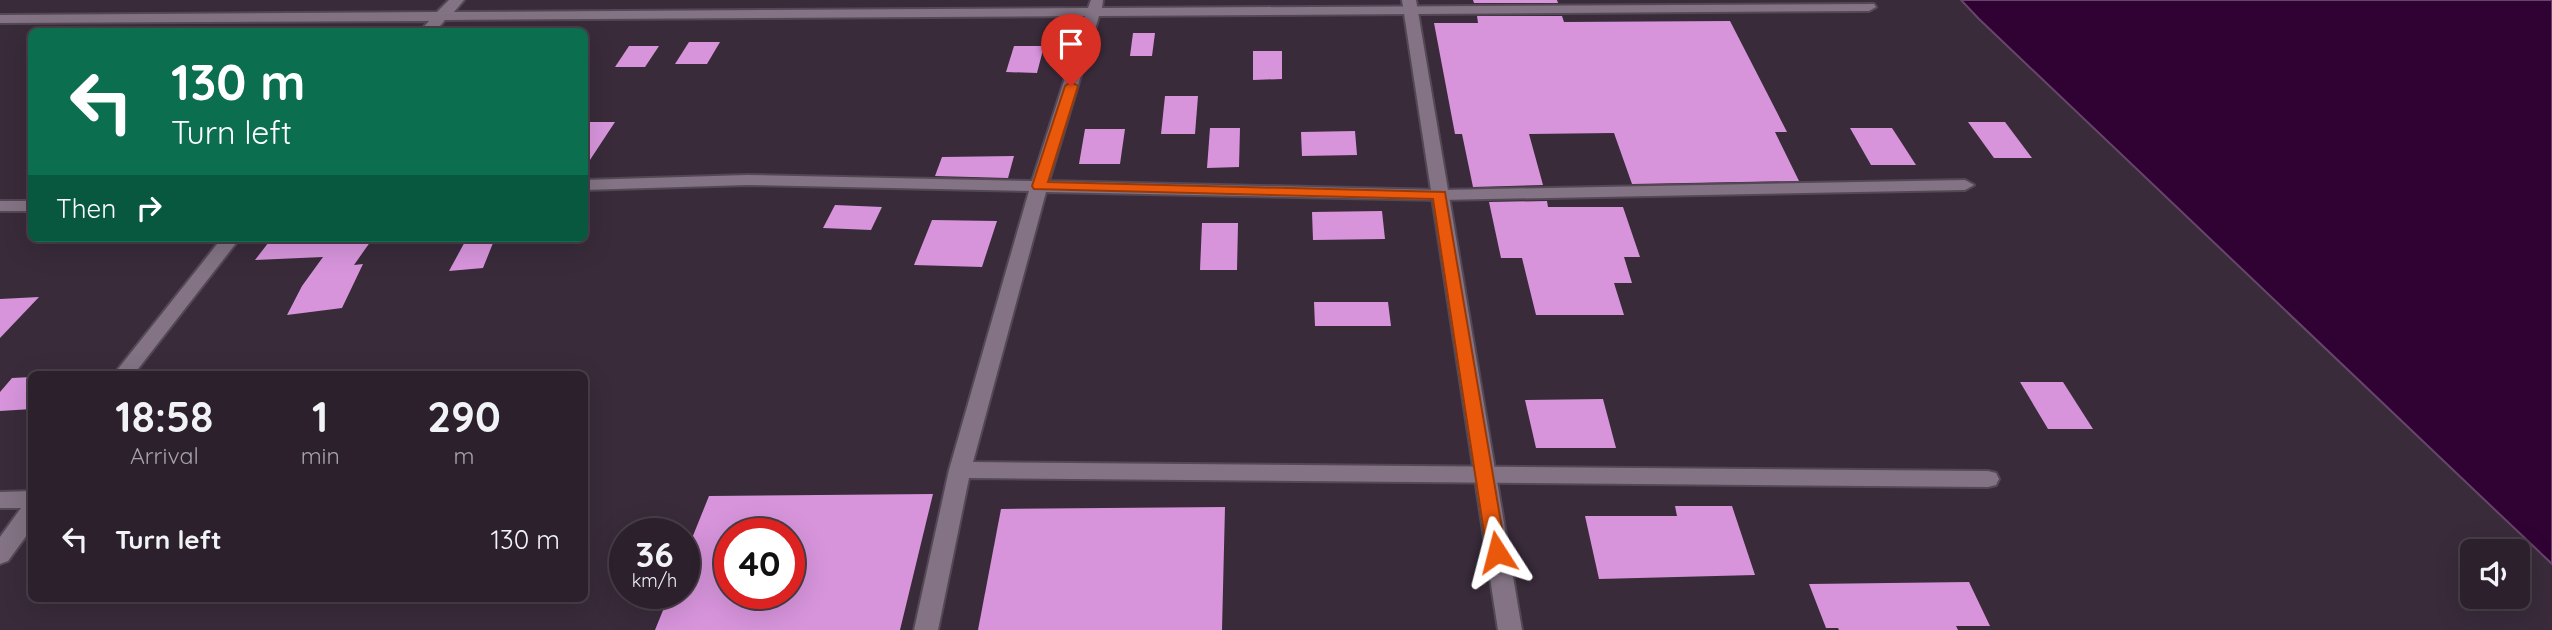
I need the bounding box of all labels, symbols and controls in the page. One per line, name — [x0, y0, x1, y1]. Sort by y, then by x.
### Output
pin — [1041, 14, 1101, 86]
icon: arrive — [1052, 25, 1090, 63]
text: 130 m — [171, 51, 305, 112]
icon: left — [56, 56, 147, 147]
text: Turn left — [171, 112, 292, 152]
icon: right — [130, 189, 168, 227]
text: Then — [56, 192, 116, 225]
text: 18:58 — [115, 390, 213, 443]
text: 1 — [312, 390, 328, 443]
text: 290 — [427, 390, 501, 443]
text: Arrival — [130, 441, 199, 470]
text: min — [301, 441, 340, 470]
text: m — [453, 441, 474, 470]
position arrow — [1460, 515, 1534, 589]
speed limit sign: 40 — [714, 518, 805, 609]
icon: left — [56, 520, 94, 558]
text: Turn left — [115, 523, 222, 556]
text: 130 m — [490, 523, 560, 556]
text: 36 — [635, 532, 674, 576]
map controls — [2460, 539, 2530, 609]
button: sound — [2460, 539, 2530, 609]
text: km/h — [632, 569, 677, 592]

